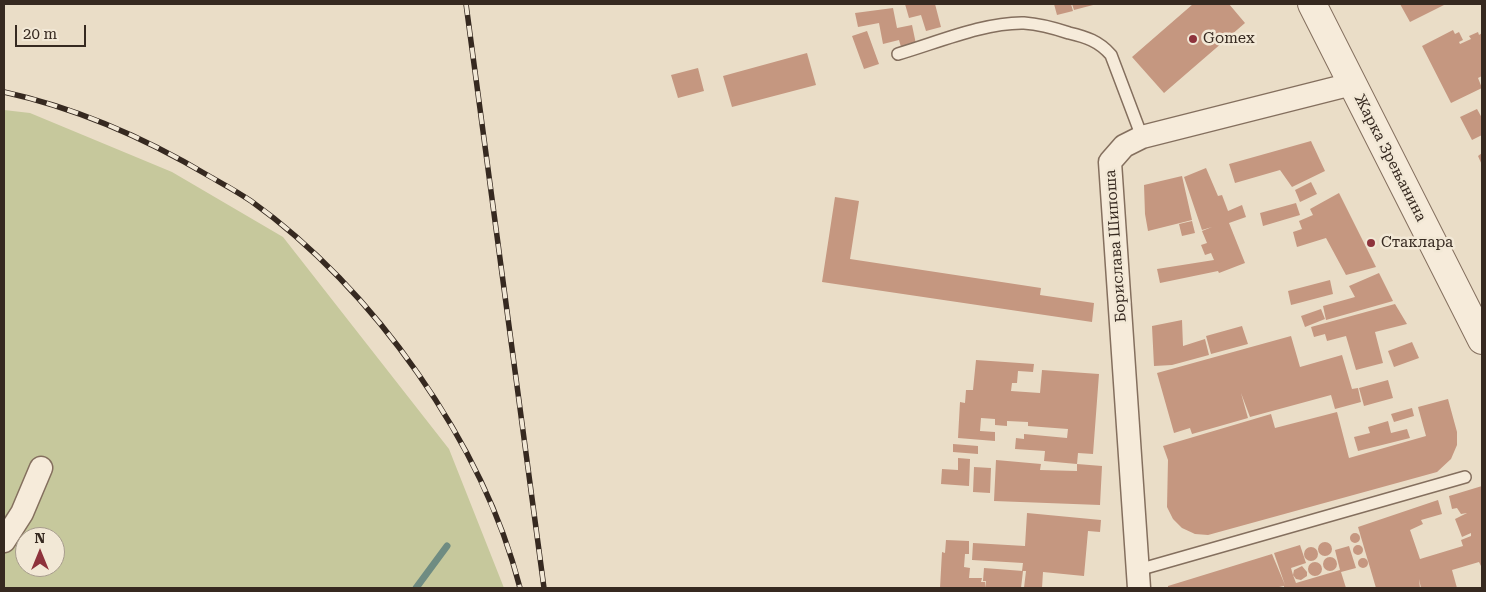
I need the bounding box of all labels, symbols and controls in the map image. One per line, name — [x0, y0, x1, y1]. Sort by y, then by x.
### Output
scale bar — [18, 15, 89, 47]
text: 20 m — [23, 25, 57, 43]
place label: Gomex — [1203, 30, 1255, 48]
marker: Gomex — [1187, 33, 1199, 45]
street label: Жарка Зрењанина — [1350, 91, 1430, 225]
street label: Борислава Шипоша — [1102, 169, 1130, 323]
place label: Стаклара — [1381, 234, 1453, 252]
marker: Стаклара — [1365, 237, 1377, 249]
north arrow — [15, 527, 65, 577]
text: N — [35, 530, 45, 546]

